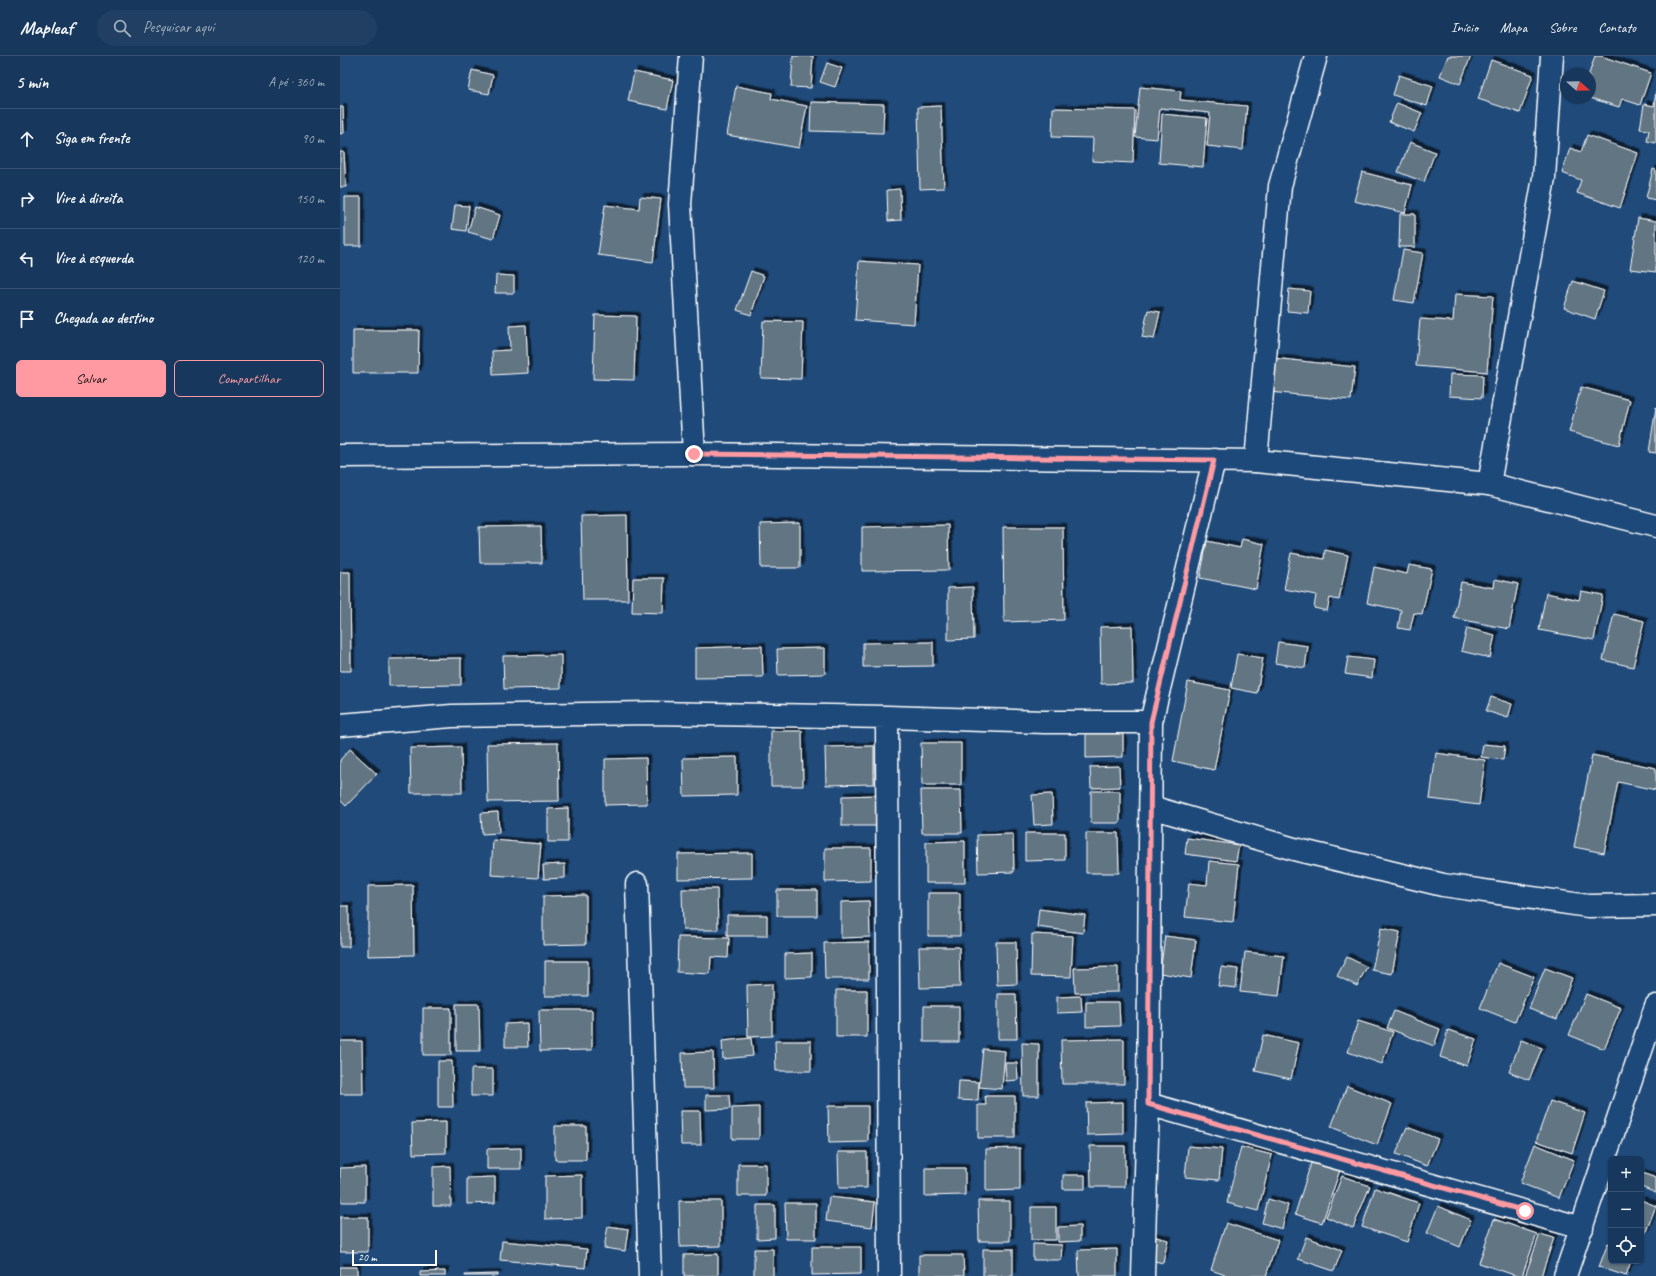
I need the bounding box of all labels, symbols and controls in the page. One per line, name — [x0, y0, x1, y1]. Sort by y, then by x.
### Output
search box — [97, 10, 377, 46]
text: Mapleaf — [20, 16, 73, 40]
icon: search — [111, 17, 133, 39]
text: Pesquisar aqui — [143, 18, 214, 37]
text: Início — [1451, 19, 1478, 36]
text: Mapa — [1500, 19, 1527, 36]
text: Sobre — [1549, 19, 1576, 36]
text: Contato — [1598, 19, 1636, 36]
north arrow — [1560, 68, 1596, 104]
text: 5 min — [16, 72, 48, 93]
text: A pé · 360 m — [268, 74, 324, 90]
icon: ahead — [16, 128, 38, 150]
text: Siga em frente — [54, 129, 130, 148]
text: 90 m — [302, 131, 324, 147]
icon: right — [16, 188, 38, 210]
text: Vire à direita — [54, 189, 123, 208]
text: 150 m — [296, 191, 324, 207]
icon: left — [16, 248, 38, 270]
text: Vire à esquerda — [54, 249, 133, 268]
text: 120 m — [296, 251, 324, 267]
icon: arrive — [16, 308, 38, 330]
text: Chegada ao destino — [54, 309, 153, 328]
button: Salvar — [16, 360, 166, 397]
button: Compartilhar — [174, 360, 324, 397]
route end — [685, 445, 703, 463]
map controls — [1608, 1156, 1644, 1264]
button: + — [1608, 1156, 1644, 1192]
button: − — [1608, 1192, 1644, 1228]
route start — [1516, 1202, 1534, 1220]
button: locate — [1608, 1228, 1644, 1264]
scale bar — [352, 1248, 437, 1267]
text: 20 m — [358, 1250, 377, 1264]

